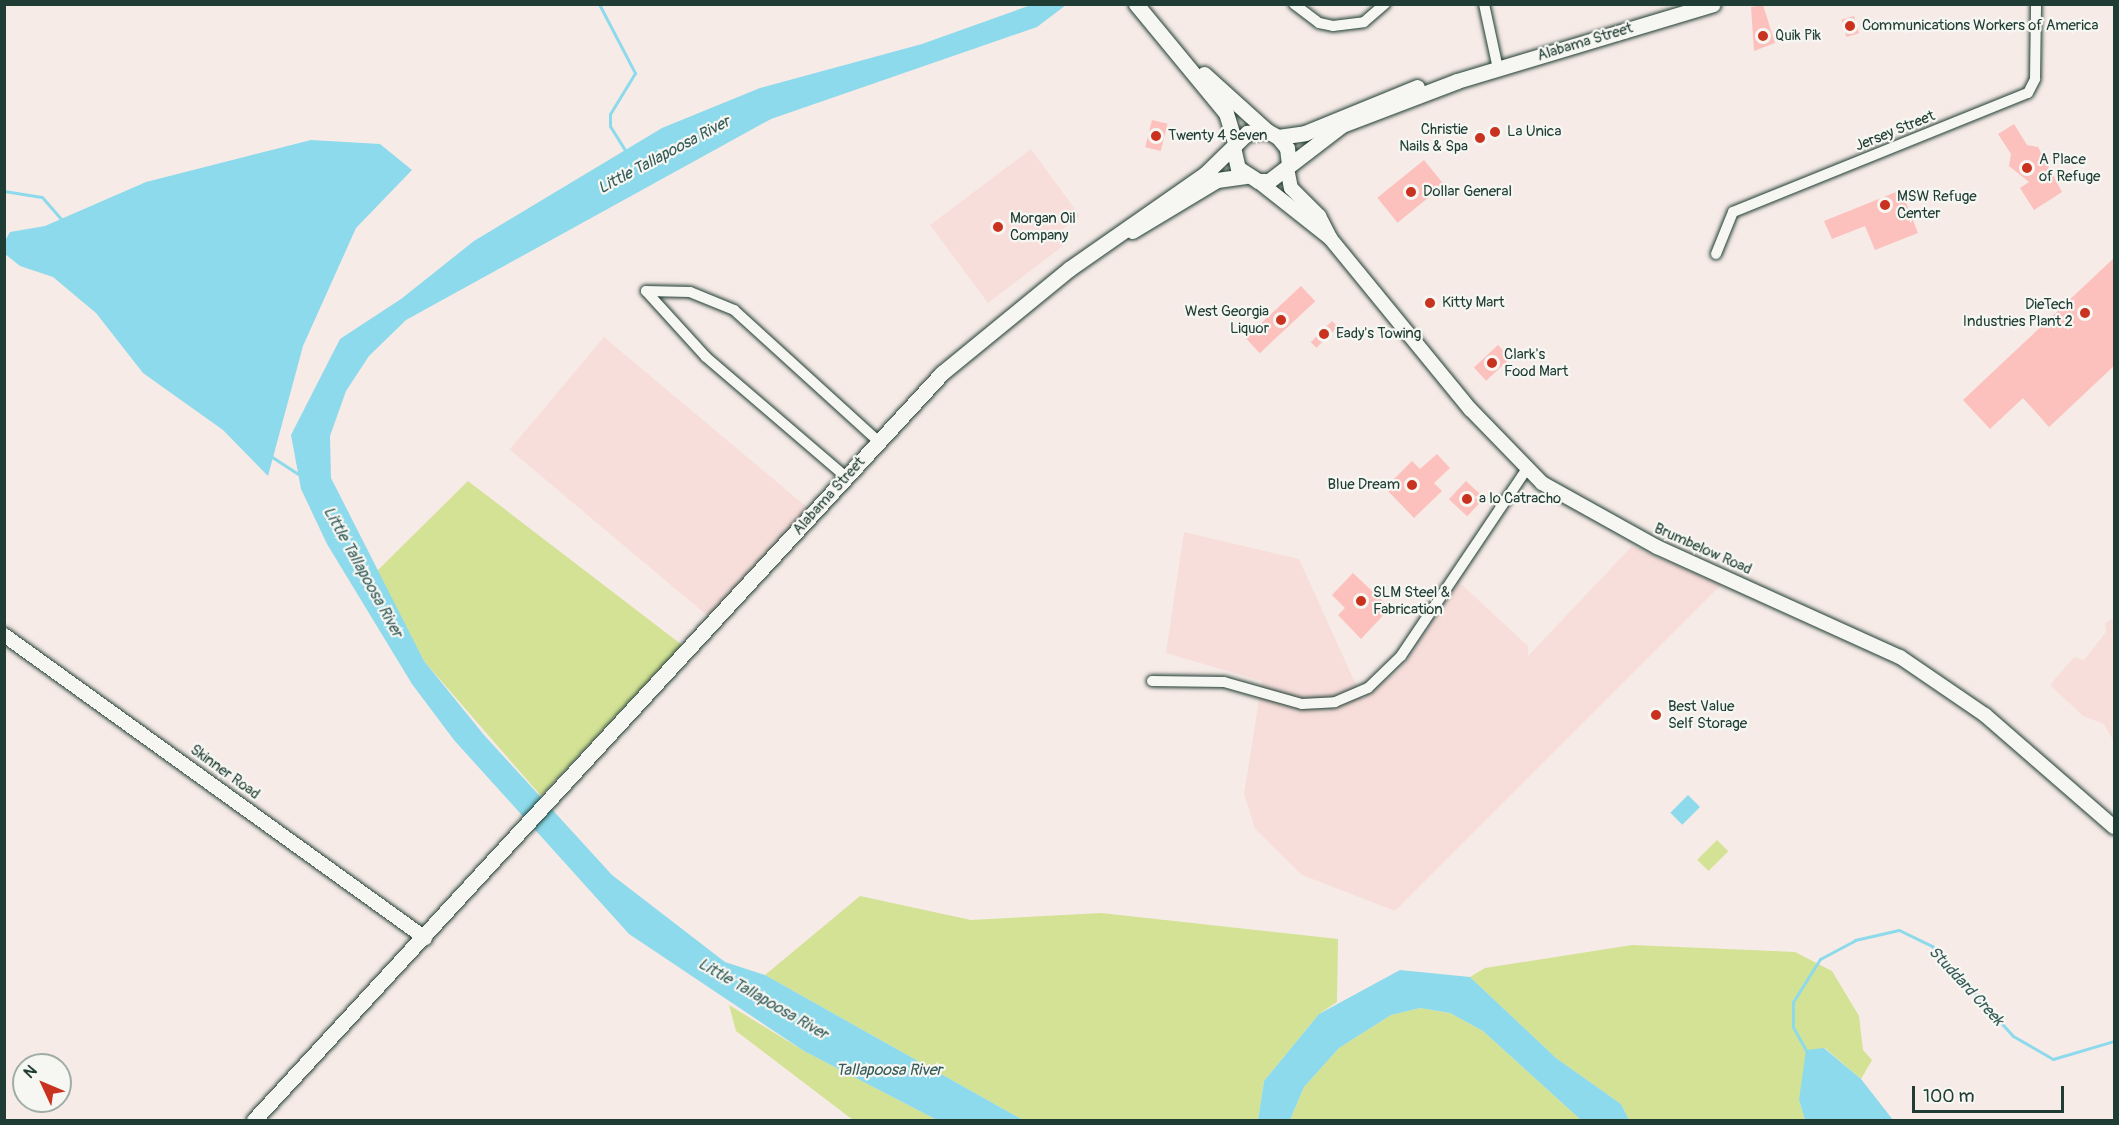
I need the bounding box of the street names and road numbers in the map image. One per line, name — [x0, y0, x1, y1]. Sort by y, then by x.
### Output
street label: Alabama Street — [1535, 19, 1635, 65]
street label: Jersey Street — [1853, 107, 1937, 155]
street label: Alabama Street — [789, 453, 869, 539]
street label: Brumbelow Road — [1651, 519, 1755, 579]
street label: Skinner Road — [187, 741, 263, 803]

